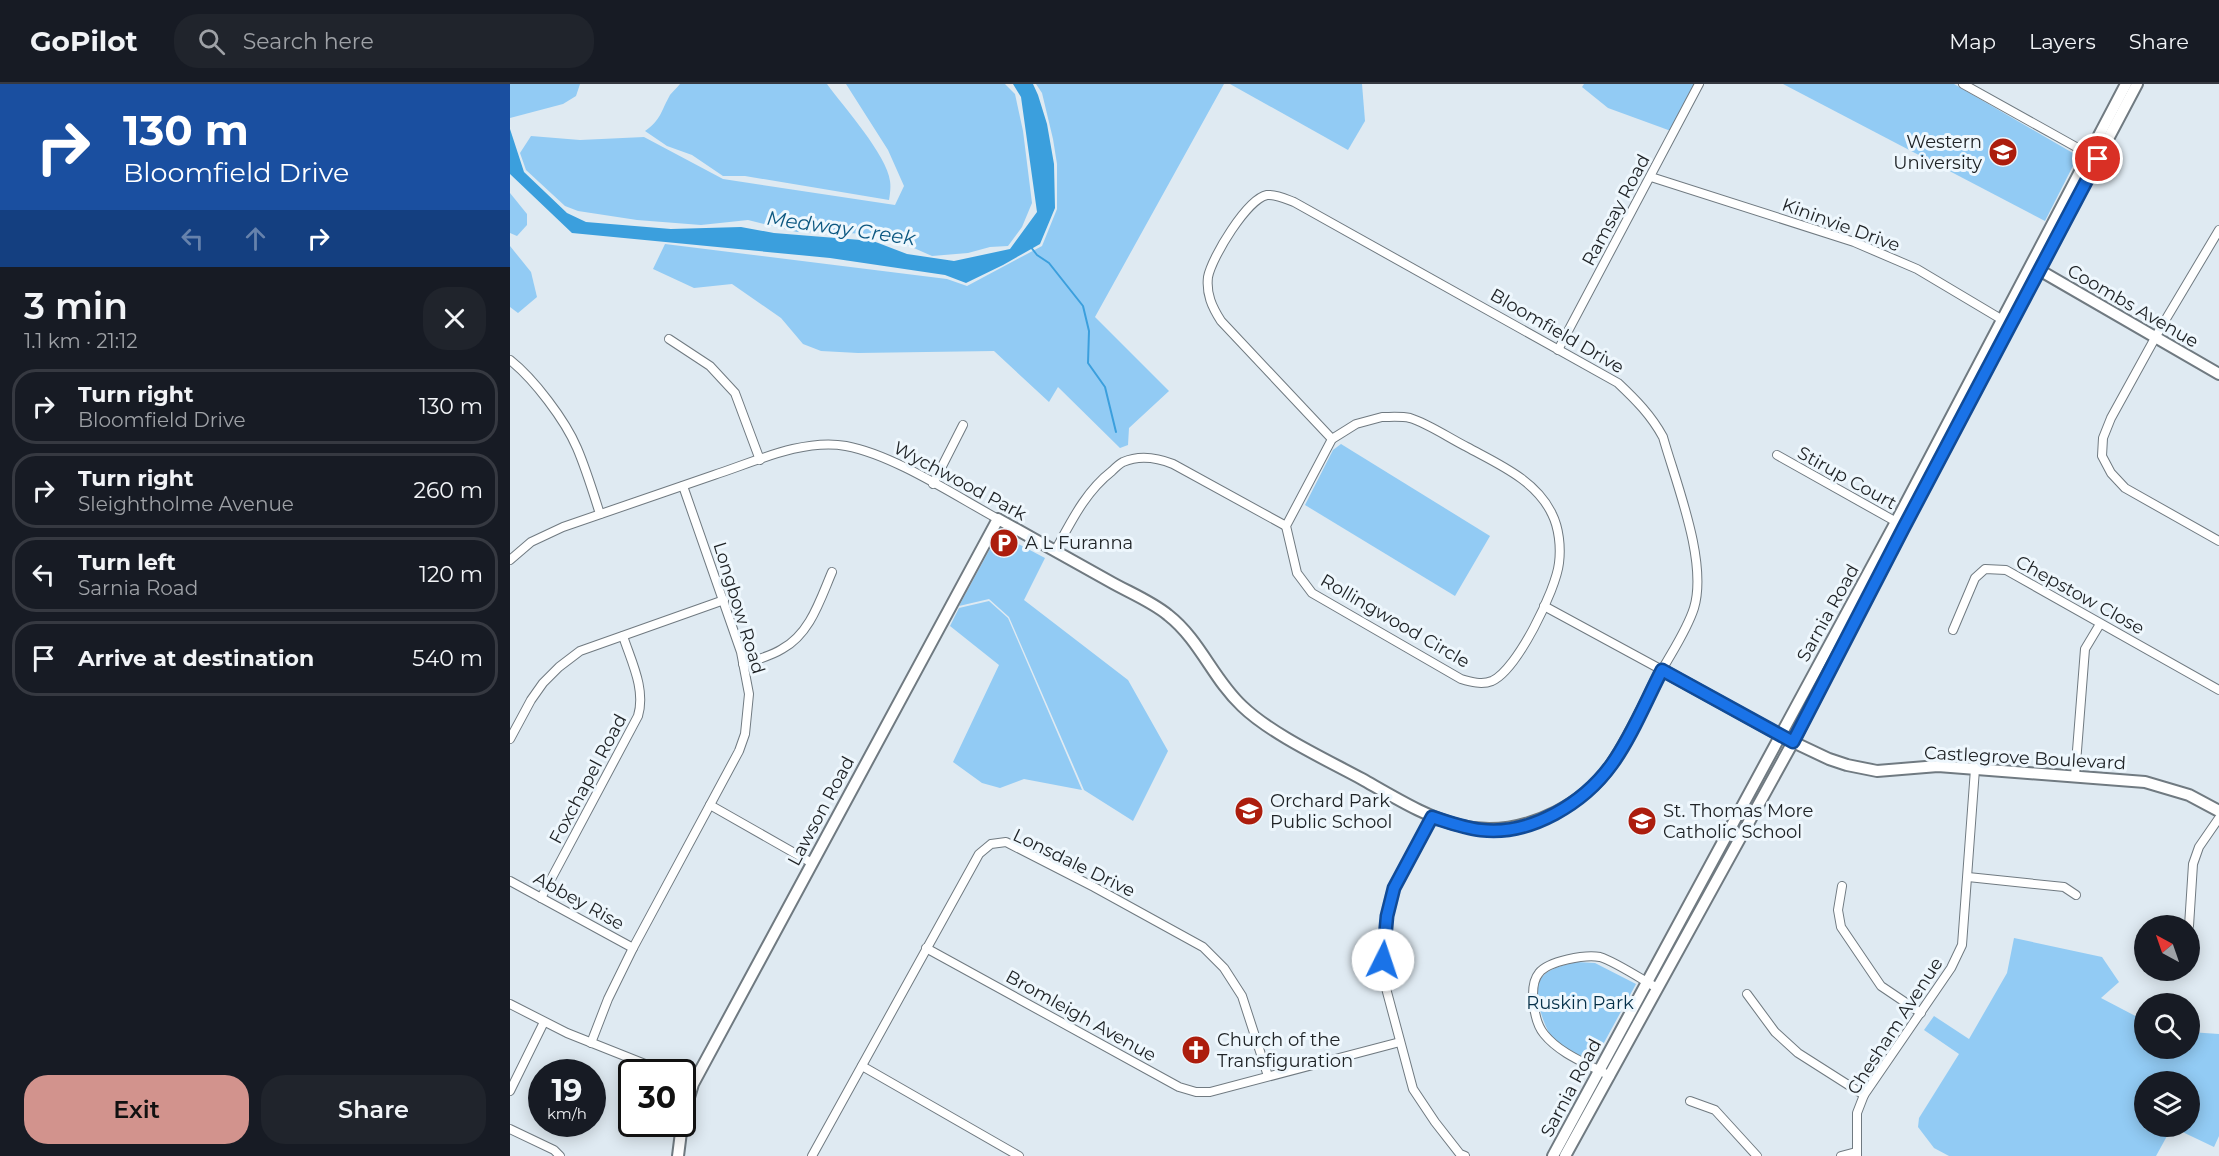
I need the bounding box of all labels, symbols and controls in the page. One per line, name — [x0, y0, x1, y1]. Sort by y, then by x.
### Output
search box — [174, 14, 594, 68]
text: GoPilot — [30, 24, 138, 58]
icon: search — [195, 25, 228, 58]
text: Search here — [243, 28, 374, 55]
text: Map — [1949, 29, 1996, 54]
text: Layers — [2029, 29, 2096, 54]
text: Share — [2129, 29, 2189, 54]
text: 130 m — [123, 104, 249, 156]
icon: right — [24, 108, 102, 186]
place label: Western University — [1893, 131, 1982, 174]
pin — [2072, 133, 2123, 184]
school or university icon: Western University — [1987, 136, 2019, 168]
icon: arrive — [2081, 142, 2114, 175]
street label: Ramsay Road — [1577, 150, 1655, 270]
text: Bloomfield Drive — [123, 156, 349, 189]
street label: Kininvie Drive — [1779, 193, 1903, 257]
water label: Medway Creek — [765, 206, 918, 250]
icon: left — [176, 222, 209, 255]
icon: ahead — [239, 222, 272, 255]
icon: right — [302, 222, 335, 255]
street label: Coombs Avenue — [2064, 260, 2203, 353]
text: 3 min — [24, 284, 128, 328]
street label: Bloomfield Drive — [1486, 284, 1628, 378]
button: close — [423, 287, 486, 350]
text: 1.1 km · 21:12 — [24, 329, 138, 353]
text: Turn right — [78, 381, 193, 408]
icon: right — [27, 390, 60, 423]
text: 130 m — [419, 393, 483, 420]
text: Bloomfield Drive — [78, 408, 246, 432]
street label: Wychwood Park — [890, 437, 1031, 525]
street label: Stirup Court — [1794, 442, 1900, 514]
text: Turn right — [78, 465, 193, 492]
icon: right — [27, 474, 60, 507]
text: 260 m — [413, 477, 483, 504]
text: Sleightholme Avenue — [78, 492, 294, 516]
parking icon: A L Furanna — [988, 527, 1020, 559]
place label: A L Furanna — [1025, 532, 1133, 554]
street label: Longbow Road — [708, 539, 770, 677]
text: Turn left — [78, 549, 176, 576]
street label: Chepstow Close — [2012, 551, 2148, 640]
icon: left — [27, 558, 60, 591]
street label: Sarnia Road — [1792, 560, 1864, 666]
text: 120 m — [419, 561, 483, 588]
street label: Rollingwood Circle — [1316, 569, 1474, 673]
text: Sarnia Road — [78, 576, 198, 600]
icon: arrive — [27, 642, 60, 675]
text: Arrive at destination — [78, 645, 314, 672]
text: 540 m — [412, 645, 483, 672]
street label: Foxchapel Road — [545, 710, 631, 848]
street label: Castlegrove Boulevard — [1923, 742, 2127, 774]
street label: Lawson Road — [783, 753, 859, 869]
place label: Orchard Park Public School — [1270, 790, 1392, 833]
school or university icon: Orchard Park Public School — [1233, 795, 1265, 827]
place label: St. Thomas More Catholic School — [1663, 800, 1814, 843]
school or university icon: St. Thomas More Catholic School — [1626, 805, 1658, 837]
street label: Lonsdale Drive — [1009, 824, 1139, 902]
street label: Abbey Rise — [530, 867, 628, 935]
north arrow — [2134, 915, 2200, 981]
map controls — [2134, 915, 2200, 1137]
position arrow — [1351, 928, 1415, 992]
street label: Chesham Avenue — [1842, 953, 1948, 1099]
street label: Bromleigh Avenue — [1002, 965, 1160, 1067]
park label: Ruskin Park — [1526, 992, 1634, 1014]
button: search — [2134, 993, 2200, 1059]
place label: Church of the Transfiguration — [1217, 1029, 1353, 1072]
church icon: Church of the Transfiguration — [1180, 1034, 1212, 1066]
street label: Sarnia Road — [1536, 1035, 1606, 1141]
speed limit sign: 30 — [618, 1059, 696, 1137]
button: layers — [2134, 1071, 2200, 1137]
text: 19 — [552, 1072, 582, 1109]
button: Exit — [24, 1075, 249, 1144]
button: Share — [261, 1075, 486, 1144]
text: km/h — [547, 1104, 587, 1123]

